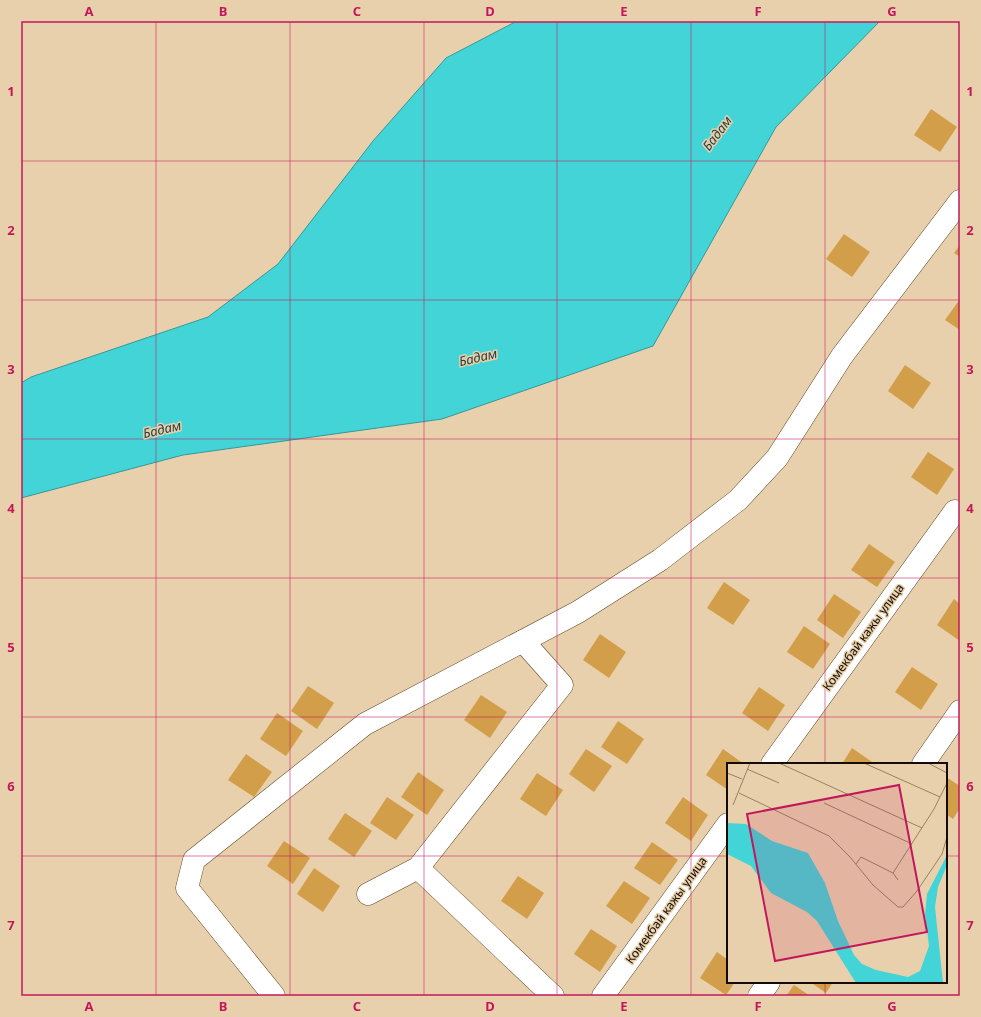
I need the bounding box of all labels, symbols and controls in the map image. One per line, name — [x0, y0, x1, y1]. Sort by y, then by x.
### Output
text: A — [85, 2, 94, 20]
text: B — [219, 2, 227, 20]
text: C — [353, 2, 361, 20]
text: D — [485, 2, 495, 20]
text: E — [620, 2, 628, 20]
text: F — [754, 2, 762, 20]
text: G — [887, 2, 897, 20]
text: 1 — [7, 82, 15, 100]
text: 1 — [966, 82, 974, 100]
water label: Бадам — [698, 112, 736, 154]
text: 2 — [7, 221, 15, 239]
text: 2 — [966, 221, 974, 239]
water label: Бадам — [457, 344, 499, 370]
text: 3 — [7, 360, 15, 378]
text: 3 — [966, 360, 974, 378]
water label: Бадам — [141, 416, 183, 442]
text: 4 — [7, 499, 15, 517]
text: 4 — [966, 499, 974, 517]
street label: Комекбай кажы улица — [818, 580, 908, 694]
text: 5 — [7, 638, 15, 656]
text: 5 — [966, 638, 974, 656]
inset map — [727, 763, 947, 983]
text: 6 — [7, 777, 15, 795]
text: 6 — [966, 777, 974, 795]
street label: Комекбай кажы улица — [621, 853, 711, 967]
text: 7 — [7, 916, 15, 934]
text: 7 — [966, 916, 974, 934]
text: A — [85, 997, 94, 1015]
text: B — [219, 997, 227, 1015]
text: C — [353, 997, 361, 1015]
text: D — [485, 997, 495, 1015]
text: E — [620, 997, 628, 1015]
text: F — [754, 997, 762, 1015]
text: G — [887, 997, 897, 1015]

